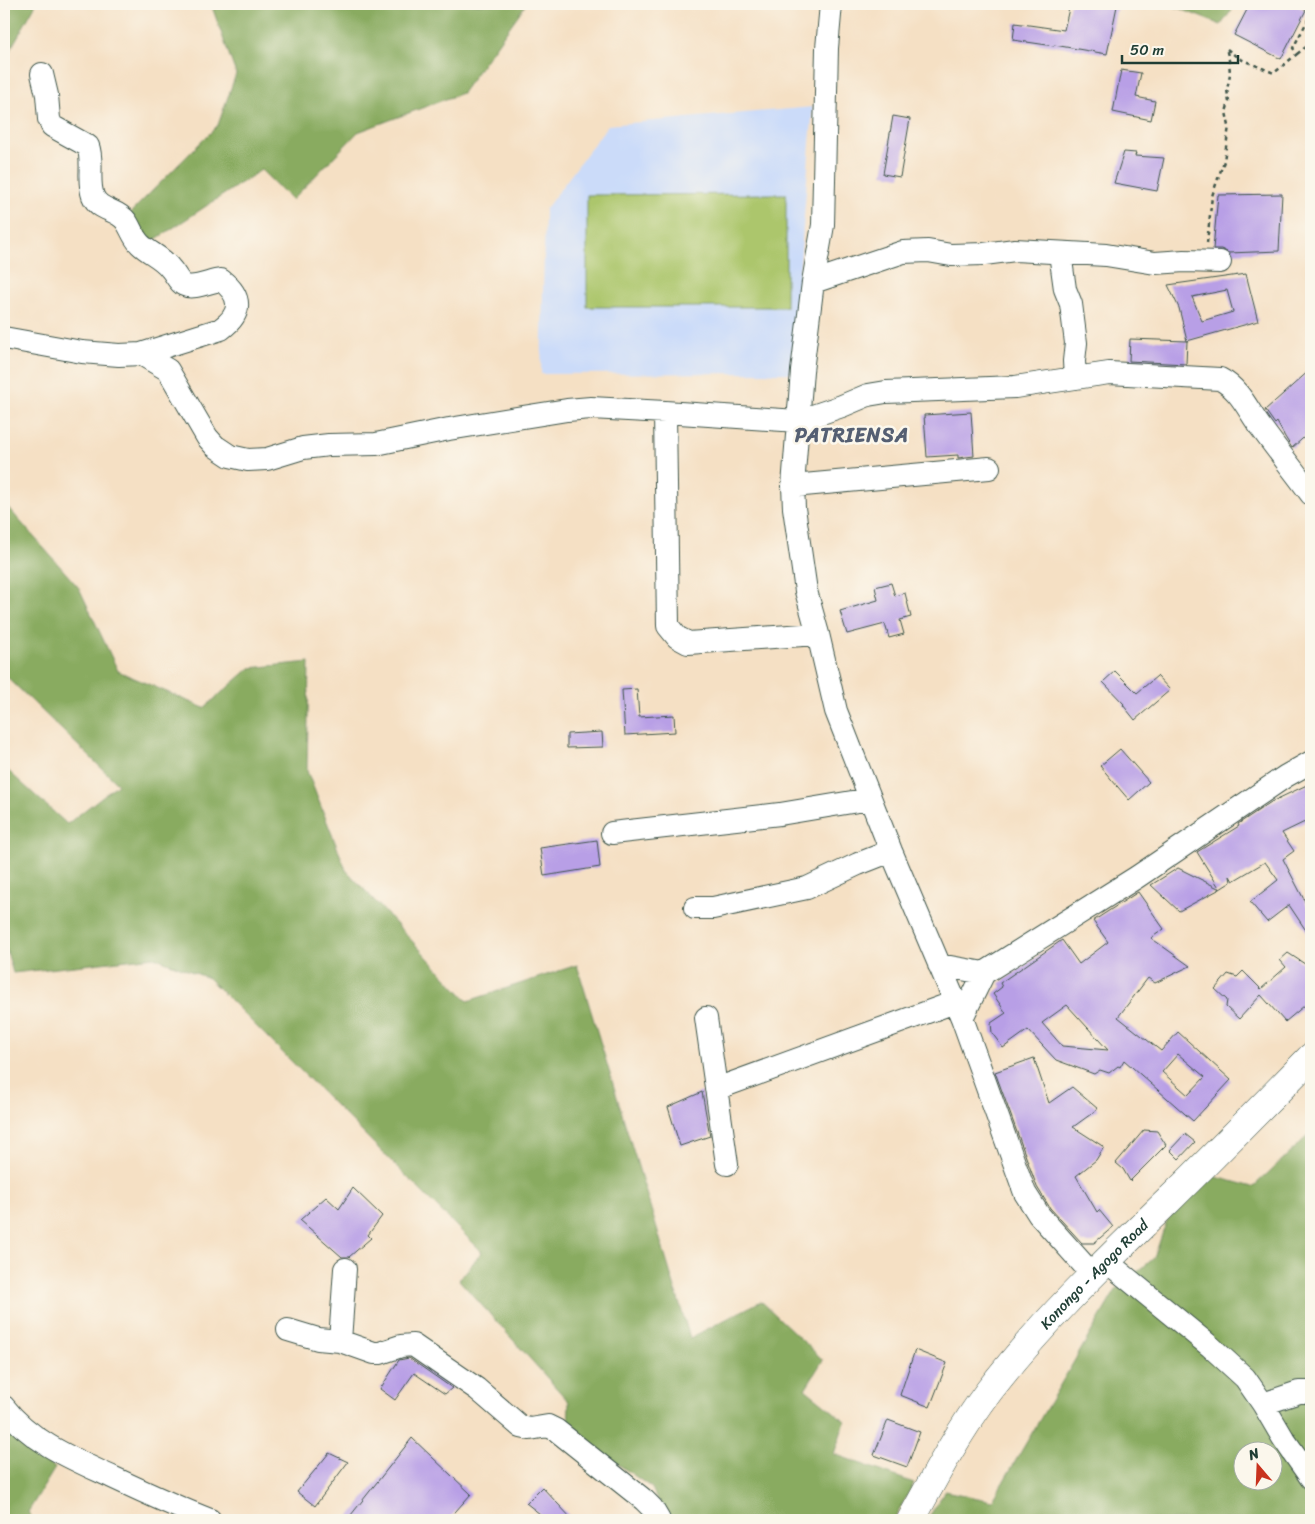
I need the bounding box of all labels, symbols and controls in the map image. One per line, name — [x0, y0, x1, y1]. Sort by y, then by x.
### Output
scale bar — [1122, 32, 1239, 64]
text: 50 m — [1130, 37, 1165, 63]
district label: PATRIENSA — [795, 418, 909, 453]
street label: Konongo - Agogo Road — [1033, 1212, 1156, 1336]
text: N — [1244, 1441, 1263, 1468]
north arrow — [1232, 1442, 1282, 1492]

